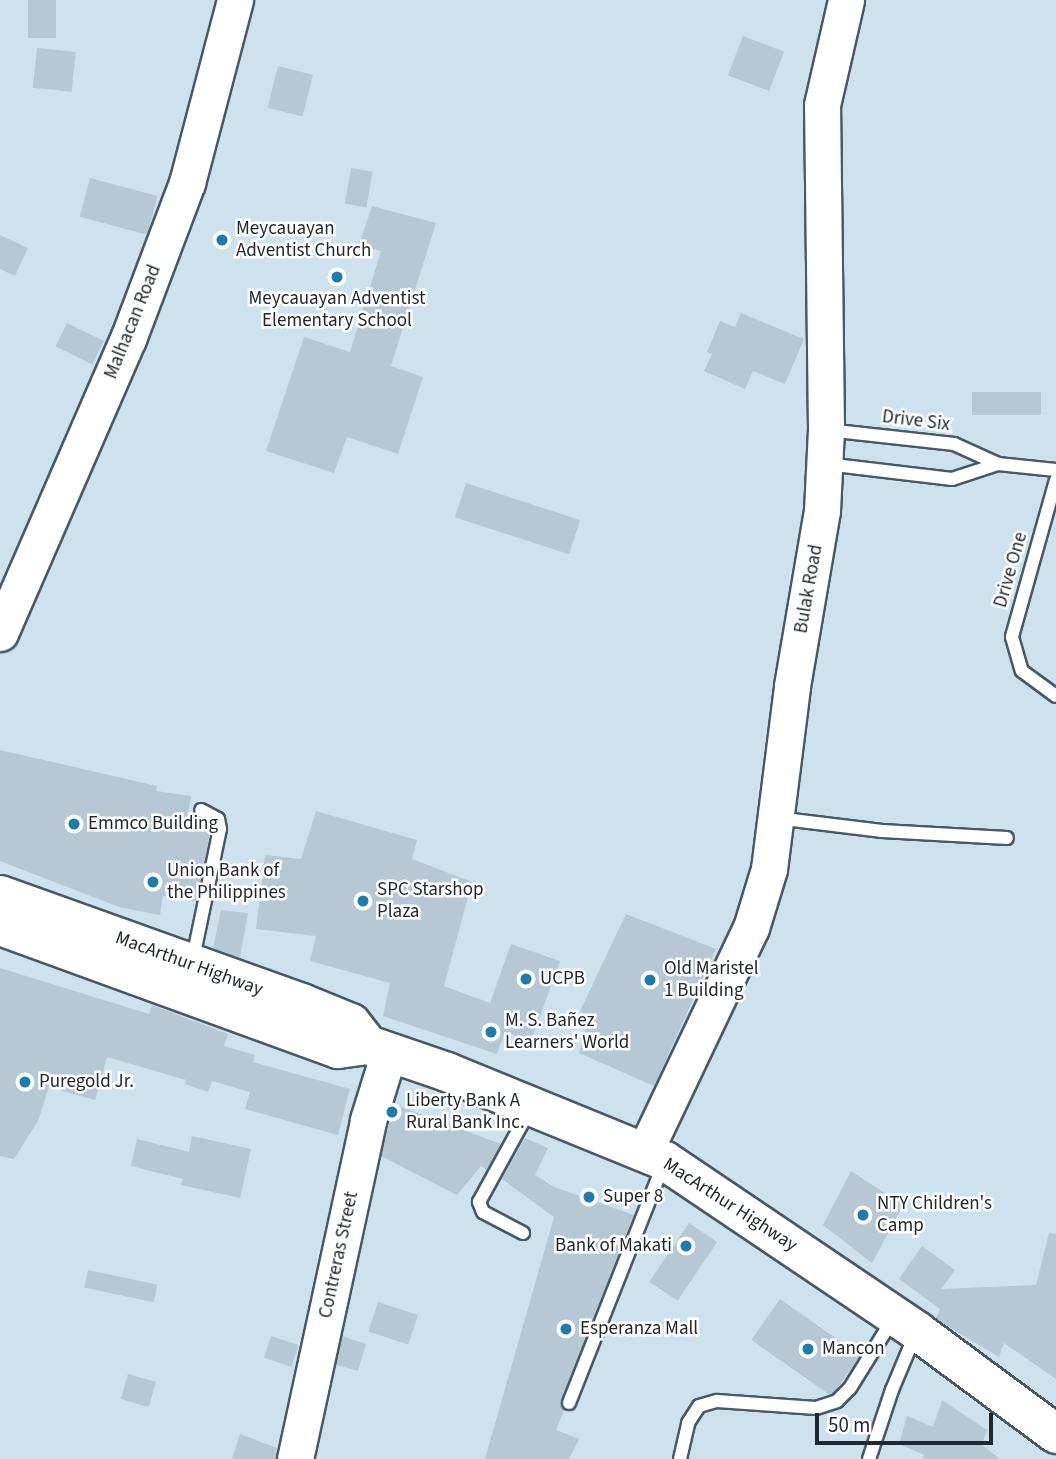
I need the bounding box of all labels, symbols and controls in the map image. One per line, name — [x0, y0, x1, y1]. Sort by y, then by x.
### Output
place label: Meycauayan Adventist Church — [236, 218, 371, 262]
marker: Meycauayan Adventist Church — [214, 232, 230, 248]
street label: Malhacan Road — [100, 262, 166, 382]
marker: Meycauayan Adventist Elementary School — [329, 269, 345, 285]
place label: Meycauayan Adventist Elementary School — [249, 288, 425, 332]
street label: Drive Six — [881, 406, 951, 436]
street label: Drive One — [989, 530, 1033, 610]
street label: Bulak Road — [790, 543, 828, 635]
place label: Emmco Building — [88, 813, 218, 835]
marker: Emmco Building — [66, 816, 82, 832]
place label: Union Bank of the Philippines — [167, 860, 286, 904]
marker: Union Bank of the Philippines — [145, 874, 161, 890]
place label: SPC Starshop Plaza — [377, 879, 484, 923]
marker: SPC Starshop Plaza — [355, 893, 371, 909]
street label: MacArthur Highway — [112, 927, 266, 1001]
place label: Old Maristel 1 Building — [664, 958, 758, 1002]
place label: UCPB — [540, 968, 585, 990]
marker: UCPB — [518, 971, 534, 987]
marker: Old Maristel 1 Building — [642, 972, 658, 988]
place label: M. S. Bañez Learners' World — [505, 1010, 629, 1054]
marker: M. S. Bañez Learners' World — [483, 1024, 499, 1040]
place label: Puregold Jr. — [39, 1071, 134, 1093]
marker: Puregold Jr. — [17, 1074, 33, 1090]
place label: Liberty Bank A Rural Bank Inc. — [406, 1090, 525, 1134]
marker: Liberty Bank A Rural Bank Inc. — [384, 1104, 400, 1120]
street label: MacArthur Highway — [659, 1153, 801, 1257]
place label: Super 8 — [603, 1186, 663, 1208]
marker: Super 8 — [581, 1189, 597, 1205]
street label: Contreras Street — [314, 1190, 364, 1320]
place label: NTY Children's Camp — [877, 1193, 992, 1237]
marker: NTY Children's Camp — [855, 1207, 871, 1223]
place label: Bank of Makati — [555, 1235, 672, 1257]
marker: Bank of Makati — [678, 1238, 694, 1254]
place label: Esperanza Mall — [580, 1318, 698, 1340]
marker: Esperanza Mall — [558, 1321, 574, 1337]
place label: Mancon — [822, 1338, 885, 1360]
marker: Mancon — [800, 1341, 816, 1357]
scale bar — [818, 1400, 996, 1444]
text: 50 m — [828, 1410, 870, 1440]

